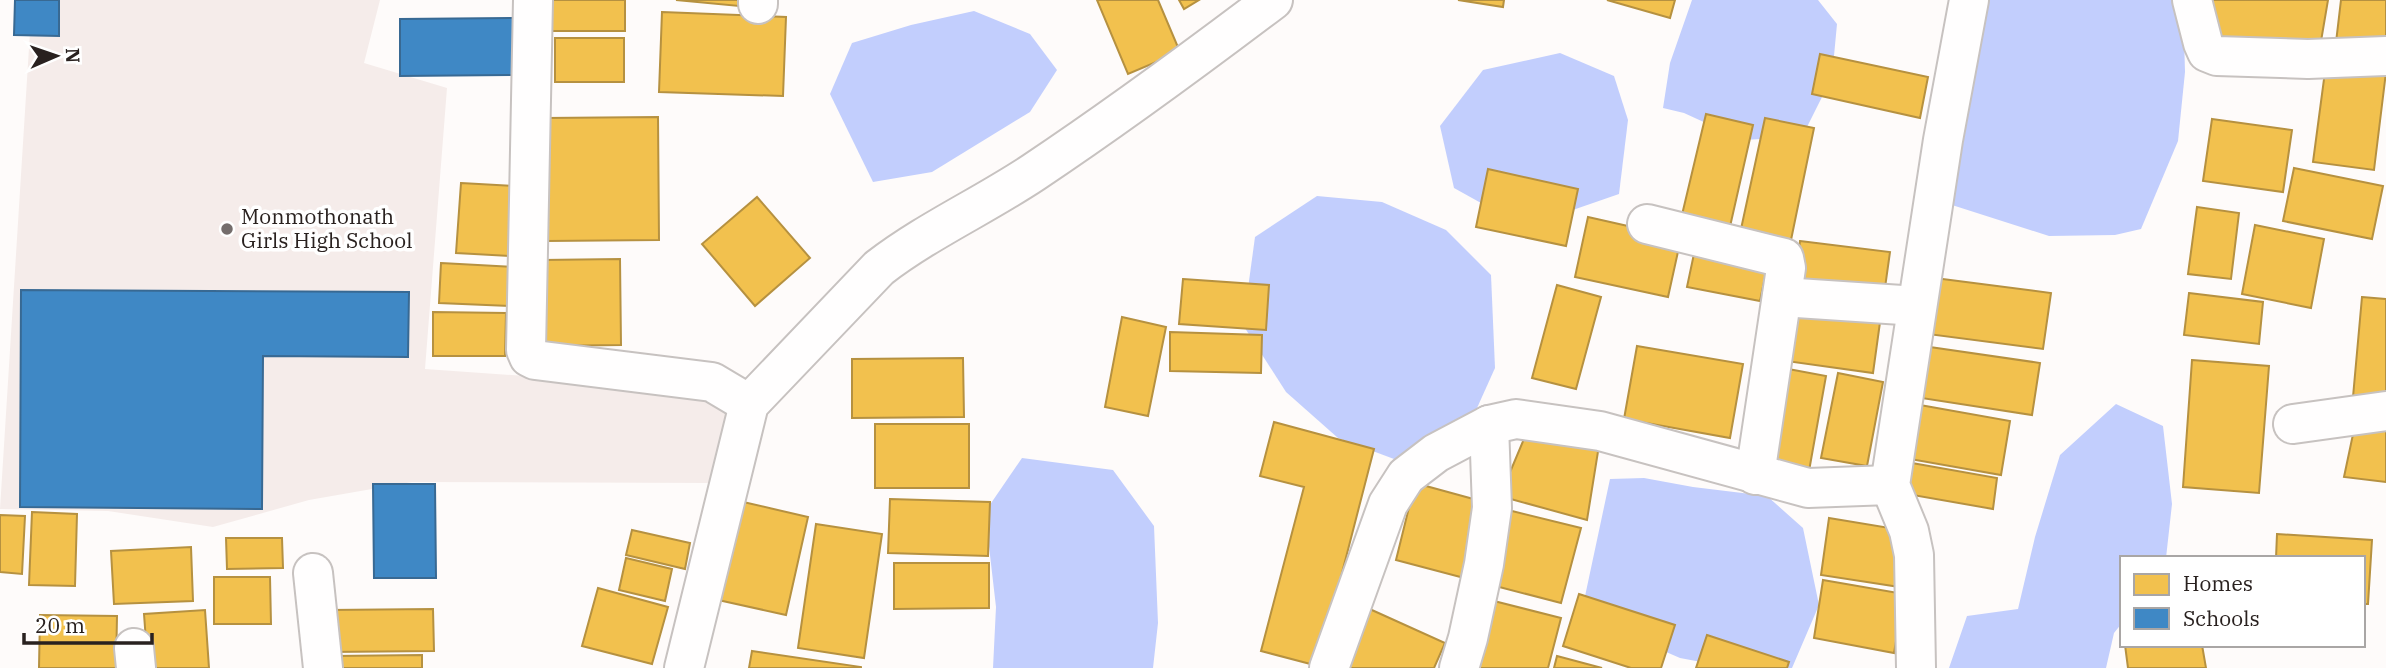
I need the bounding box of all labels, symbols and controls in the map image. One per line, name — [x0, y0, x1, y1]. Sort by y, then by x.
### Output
north arrow — [21, 21, 91, 91]
text: N — [61, 47, 85, 63]
place label: Monmothonath Girls High School — [241, 202, 413, 254]
marker: Monmothonath Girls High School — [219, 221, 235, 237]
legend — [2120, 556, 2365, 647]
text: Homes — [2183, 569, 2253, 597]
scale bar — [24, 602, 152, 646]
text: Schools — [2183, 604, 2260, 632]
text: 20 m — [35, 611, 85, 639]

